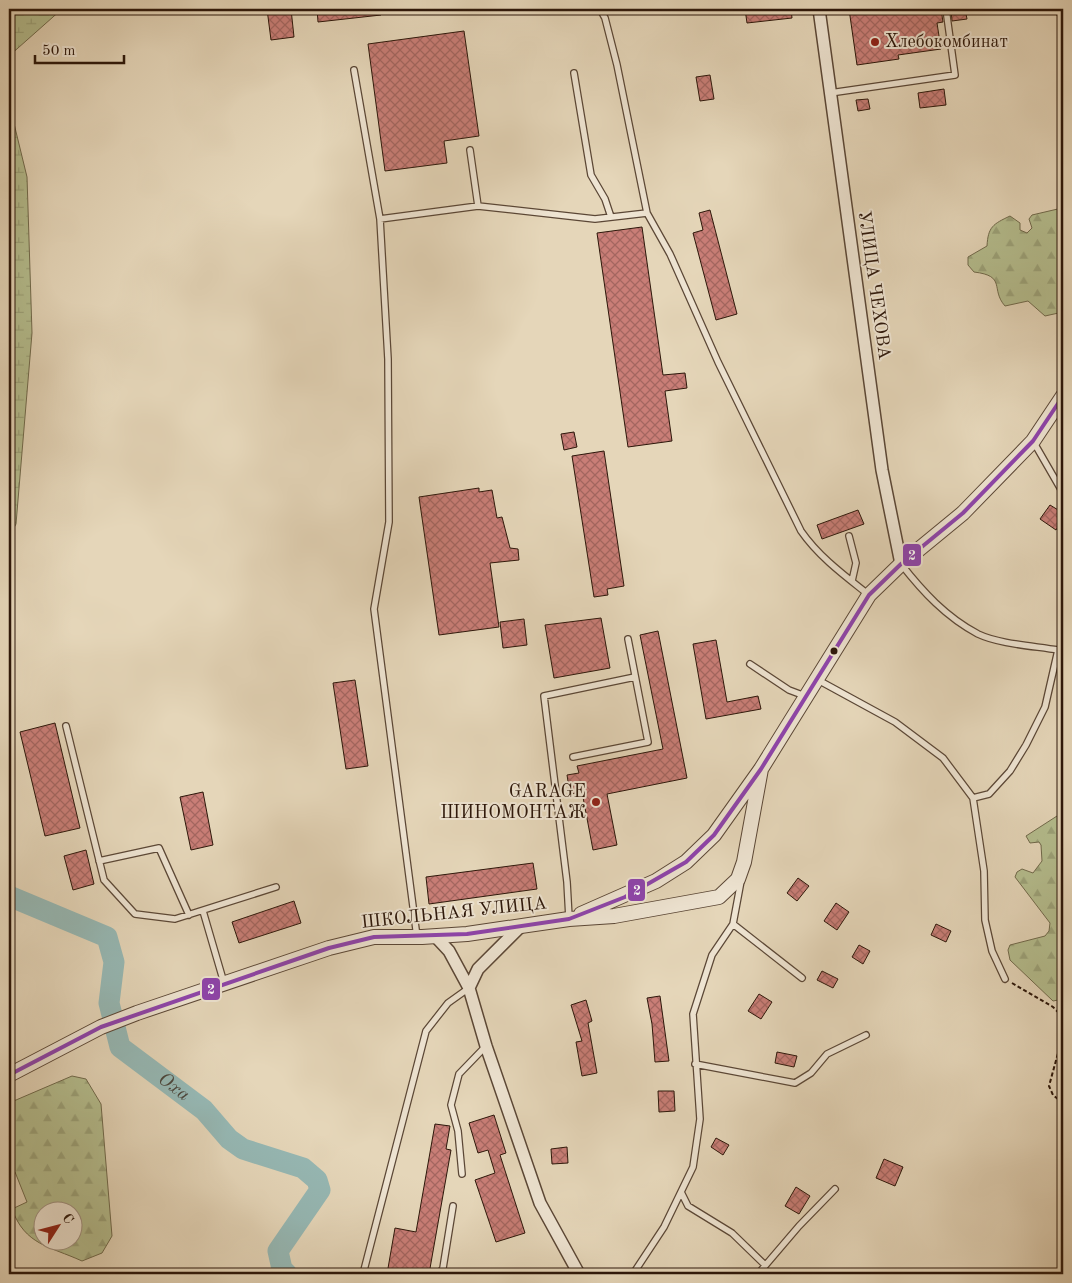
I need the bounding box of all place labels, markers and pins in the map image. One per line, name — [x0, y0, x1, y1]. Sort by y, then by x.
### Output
place label: Хлебокомбинат — [885, 33, 1008, 51]
marker: Хлебокомбинат — [869, 36, 881, 48]
unlabelled marker — [829, 646, 839, 656]
place label: GARAGE ШИНОМОНТАЖ — [440, 783, 586, 822]
marker: GARAGE ШИНОМОНТАЖ — [590, 796, 602, 808]

